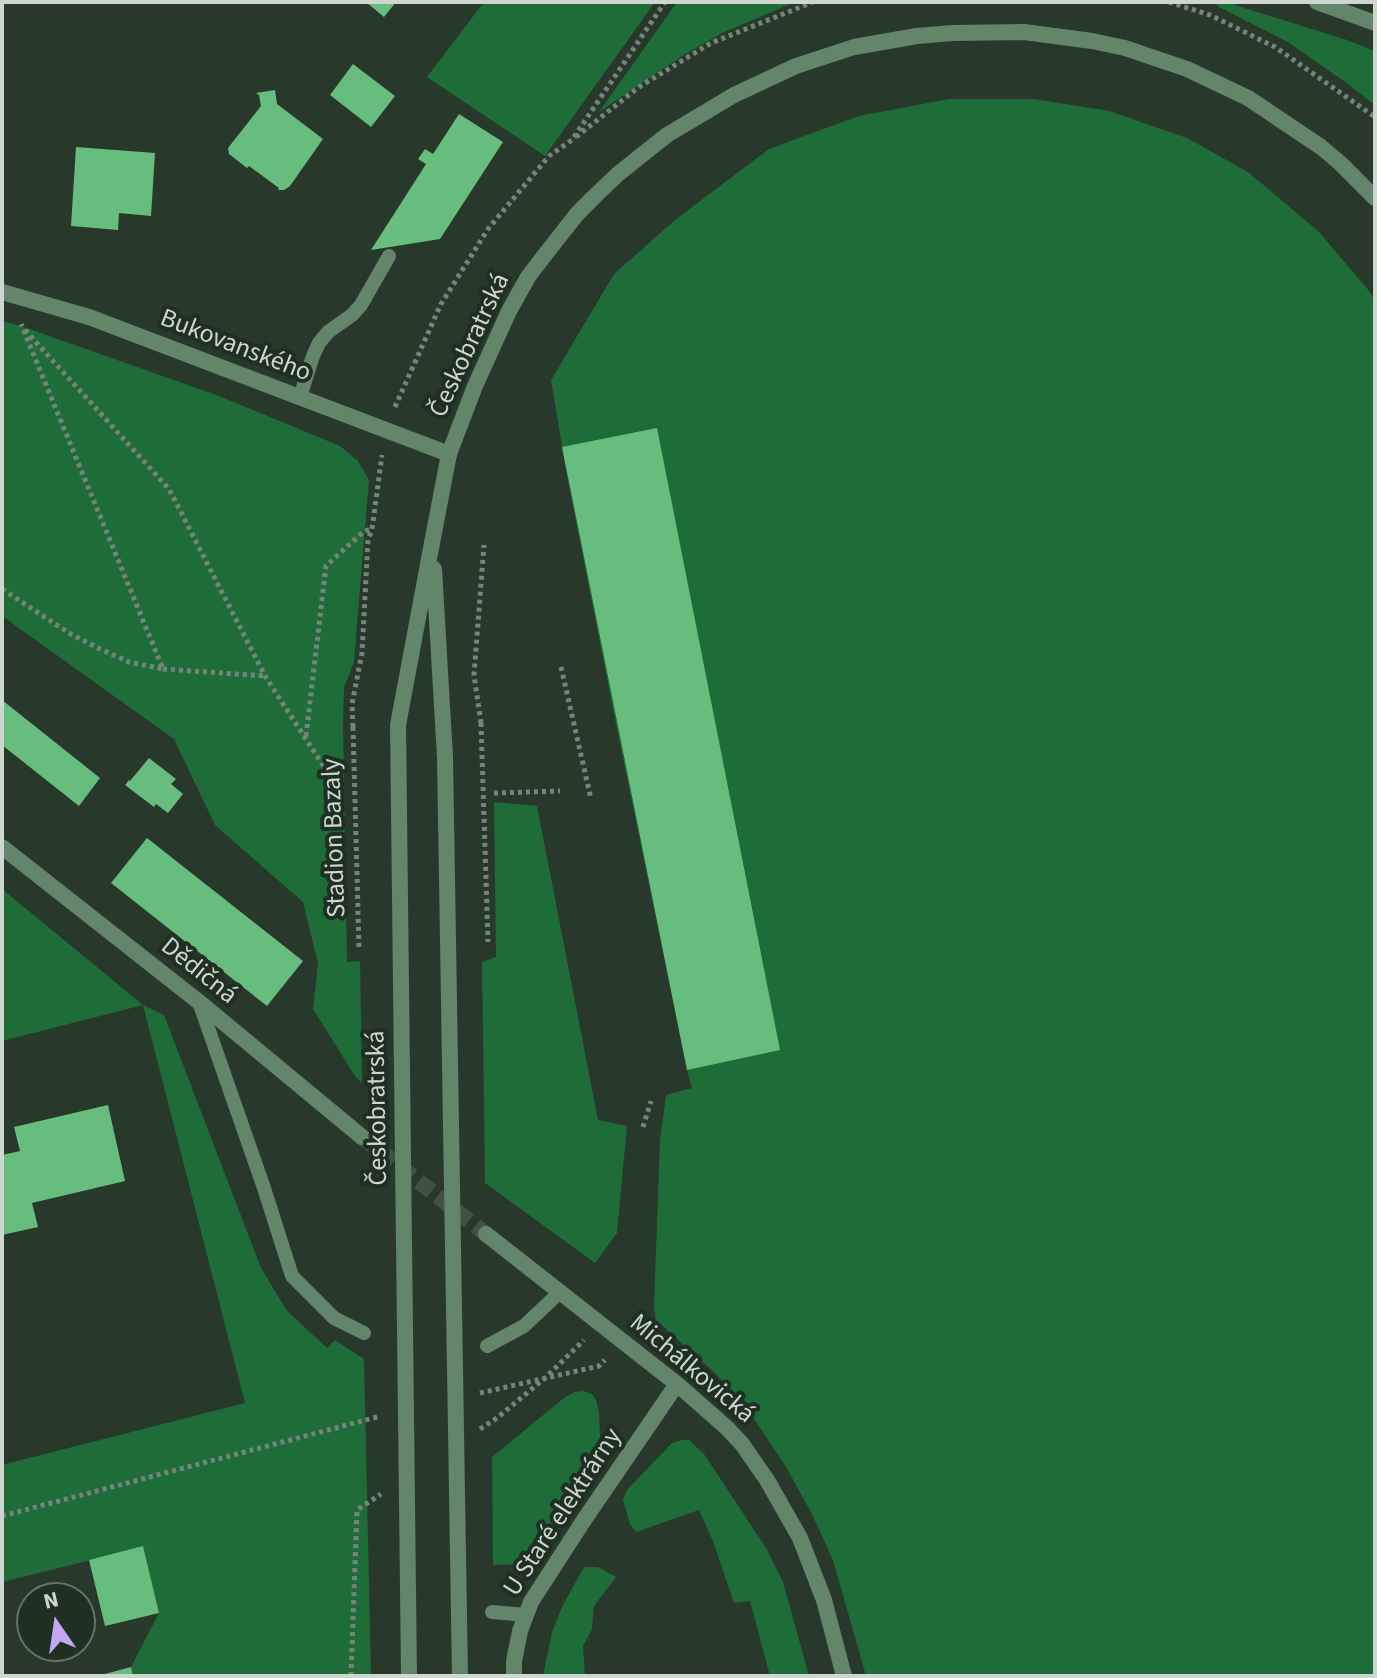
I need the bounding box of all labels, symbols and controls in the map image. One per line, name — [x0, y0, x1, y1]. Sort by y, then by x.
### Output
street label: Českobratrská — [424, 269, 518, 423]
street label: Bukovanského — [155, 304, 315, 390]
street label: Stadion Bazaly — [318, 758, 354, 918]
street label: Dědičná — [154, 932, 242, 1012]
street label: Českobratrská — [362, 1030, 396, 1186]
street label: Michálkovická — [622, 1309, 760, 1431]
street label: U Staré elektrárny — [498, 1423, 630, 1603]
north arrow — [16, 1582, 96, 1662]
text: N — [40, 1583, 62, 1618]

